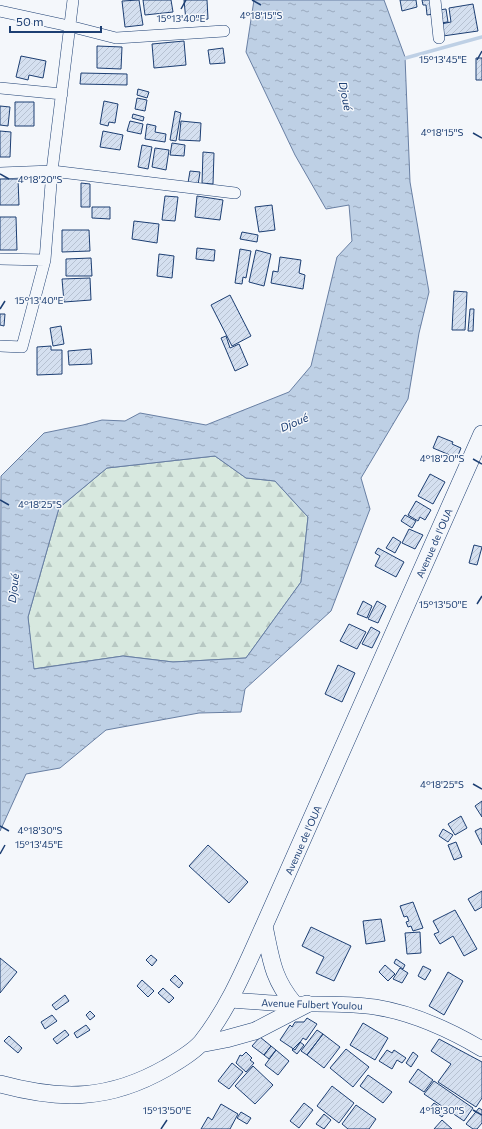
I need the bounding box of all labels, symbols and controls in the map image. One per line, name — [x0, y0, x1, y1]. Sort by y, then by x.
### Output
scale bar — [10, 8, 101, 34]
text: 4°18'15"S — [240, 9, 282, 21]
text: 15°13'40"E — [157, 12, 206, 24]
text: 50 m — [16, 14, 44, 28]
text: 15°13'45"E — [419, 53, 467, 65]
water label: Djoué — [337, 80, 355, 112]
text: 4°18'15"S — [421, 126, 463, 138]
text: 4°18'20"S — [18, 173, 62, 185]
text: 15°13'40"E — [15, 294, 64, 306]
water label: Djoué — [278, 410, 310, 434]
text: 4°18'20"S — [420, 452, 464, 464]
text: 4°18'25"S — [18, 498, 62, 510]
street label: Avenue de l'OUA — [413, 506, 455, 580]
water label: Djoué — [5, 572, 21, 603]
text: 15°13'50"E — [419, 598, 467, 610]
text: 4°18'25"S — [420, 778, 464, 790]
street label: Avenue de l'OUA — [282, 803, 324, 877]
text: 4°18'30"S — [18, 824, 63, 836]
text: 15°13'45"E — [15, 838, 63, 850]
street label: Avenue Fulbert Youlou — [261, 996, 363, 1012]
text: 15°13'50"E — [143, 1104, 191, 1116]
text: 4°18'30"S — [420, 1104, 465, 1116]

